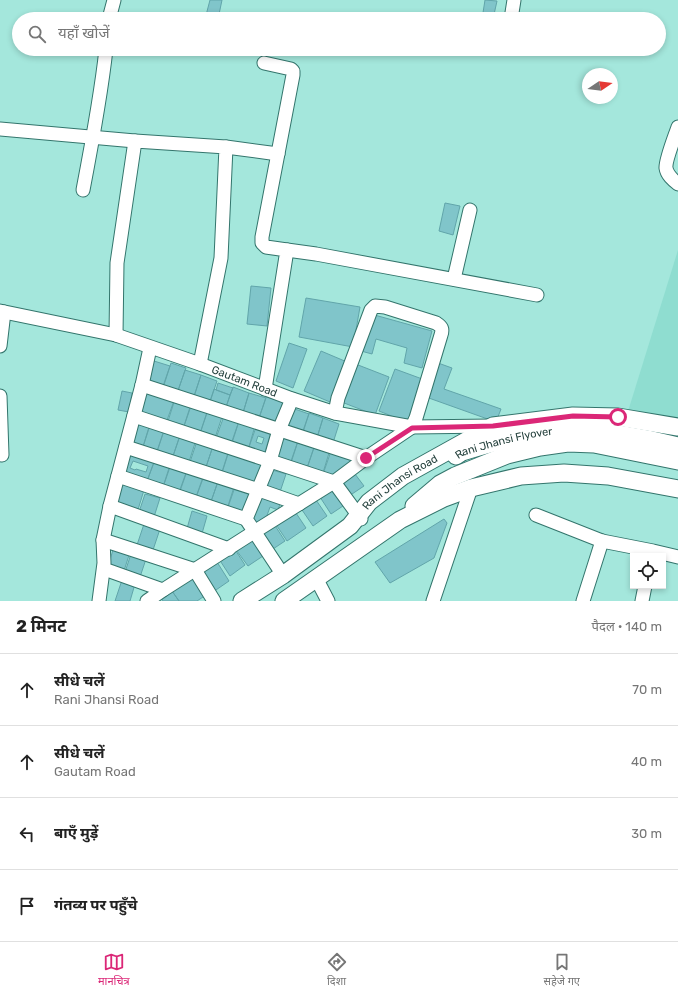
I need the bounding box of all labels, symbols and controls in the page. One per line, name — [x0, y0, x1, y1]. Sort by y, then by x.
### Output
search box — [12, 12, 666, 56]
icon: search — [26, 23, 48, 45]
text: यहाँ खोजें — [58, 24, 110, 42]
north arrow — [582, 68, 618, 104]
street label: Gautam Road — [210, 363, 279, 400]
route start — [609, 408, 627, 426]
street label: Rani Jhansi Flyover — [453, 425, 554, 462]
route end — [357, 449, 375, 467]
street label: Rani Jhansi Road — [360, 452, 440, 512]
map controls — [630, 553, 666, 589]
button: locate — [630, 553, 666, 589]
text: 2 मिनट — [16, 616, 66, 636]
text: पैदल · 140 m — [592, 619, 662, 634]
text: सीधे चलें — [54, 672, 104, 690]
icon: ahead — [16, 679, 38, 701]
text: 70 m — [632, 682, 662, 697]
text: Rani Jhansi Road — [54, 692, 159, 707]
text: सीधे चलें — [54, 744, 104, 762]
icon: ahead — [16, 751, 38, 773]
text: 40 m — [631, 754, 662, 769]
text: Gautam Road — [54, 764, 136, 779]
icon: left — [16, 823, 38, 845]
text: बाएँ मुड़ें — [54, 824, 98, 842]
text: 30 m — [631, 826, 662, 841]
icon: arrive — [16, 895, 38, 917]
text: गंतव्य पर पहुँचे — [54, 896, 138, 914]
tab: मानचित्र — [98, 951, 129, 989]
tab: दिशा — [326, 951, 348, 989]
tab: सहेजे गए — [544, 951, 580, 989]

